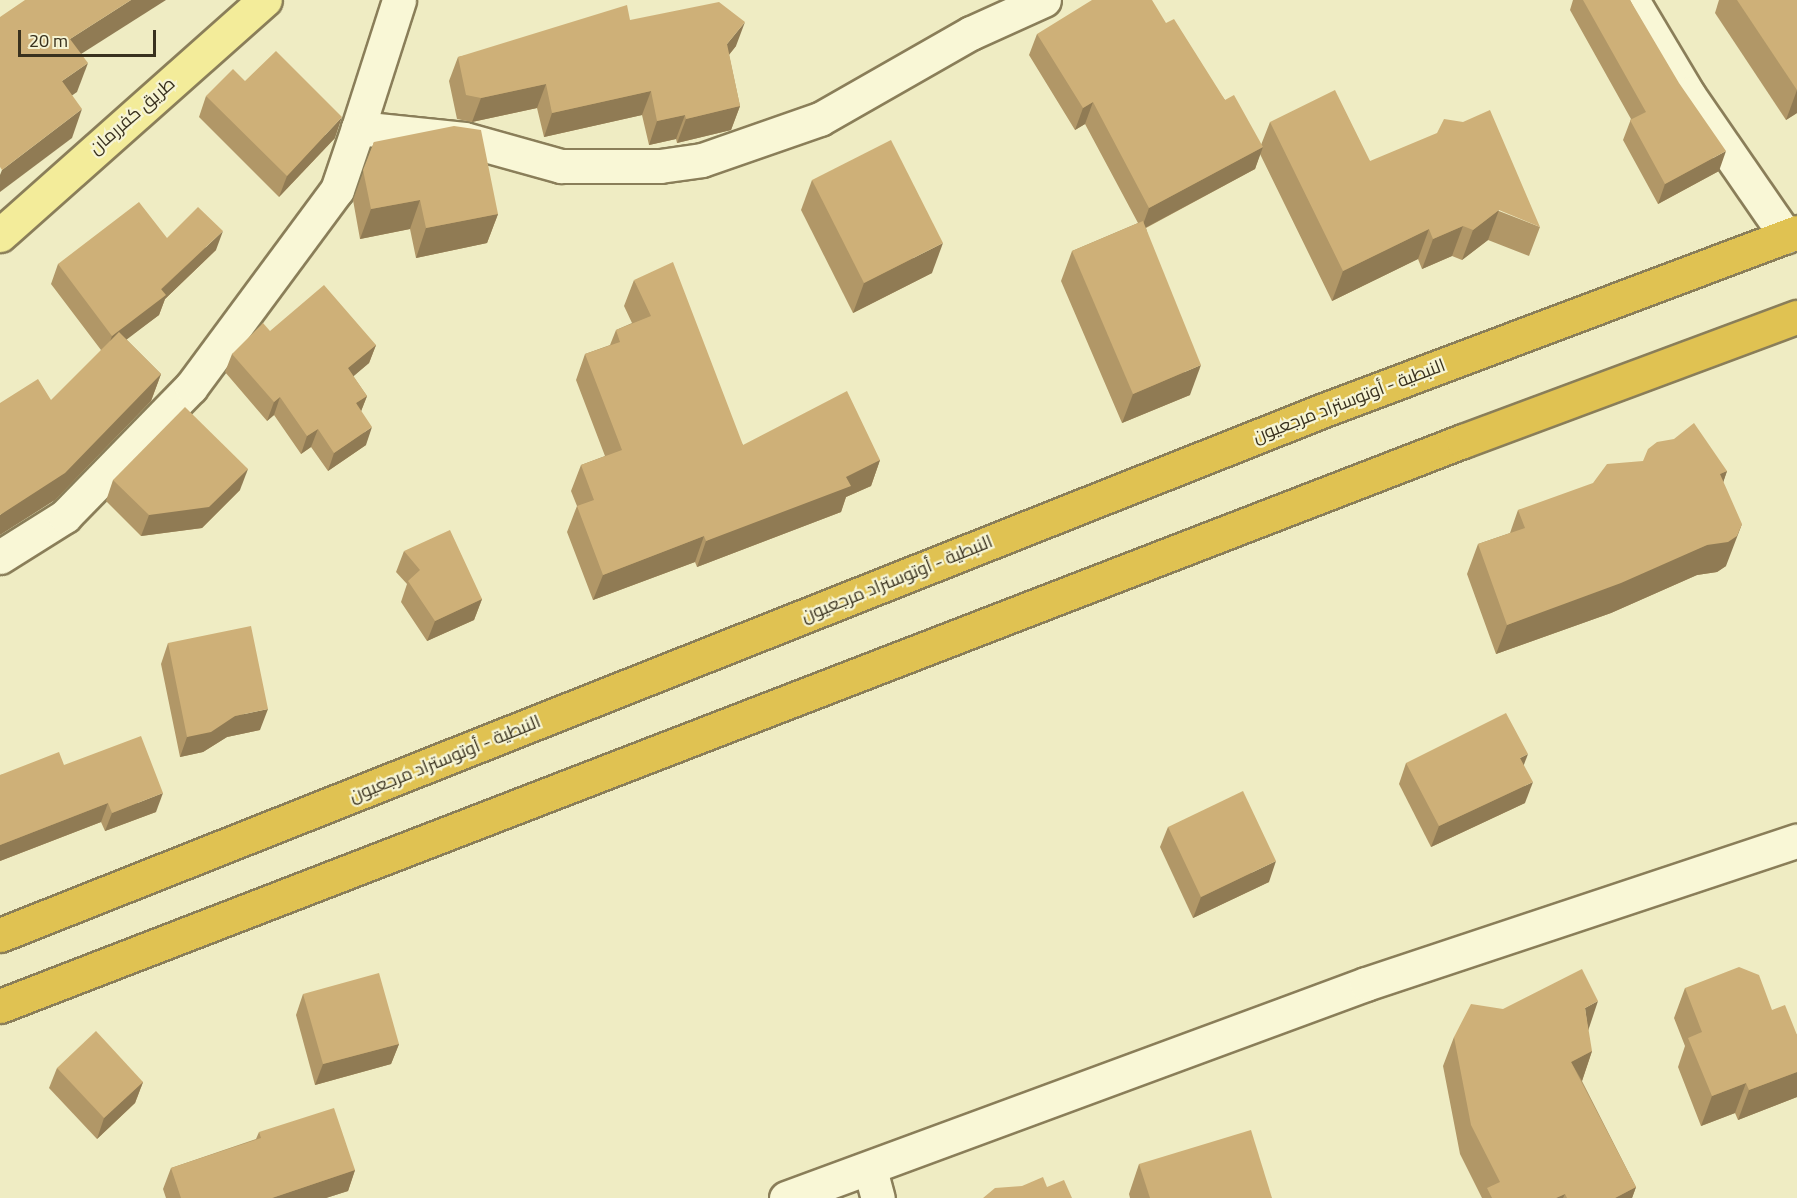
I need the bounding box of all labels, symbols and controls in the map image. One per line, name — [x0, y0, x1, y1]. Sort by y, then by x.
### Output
scale bar — [21, 18, 159, 56]
text: 20 m — [29, 24, 68, 57]
street label: طريق كفررمان — [85, 73, 179, 159]
street label: النبطية - أوتوستراد مرجعيون — [1250, 354, 1448, 448]
street label: النبطية - أوتوستراد مرجعيون — [798, 531, 996, 627]
street label: النبطية - أوتوستراد مرجعيون — [346, 711, 544, 807]

